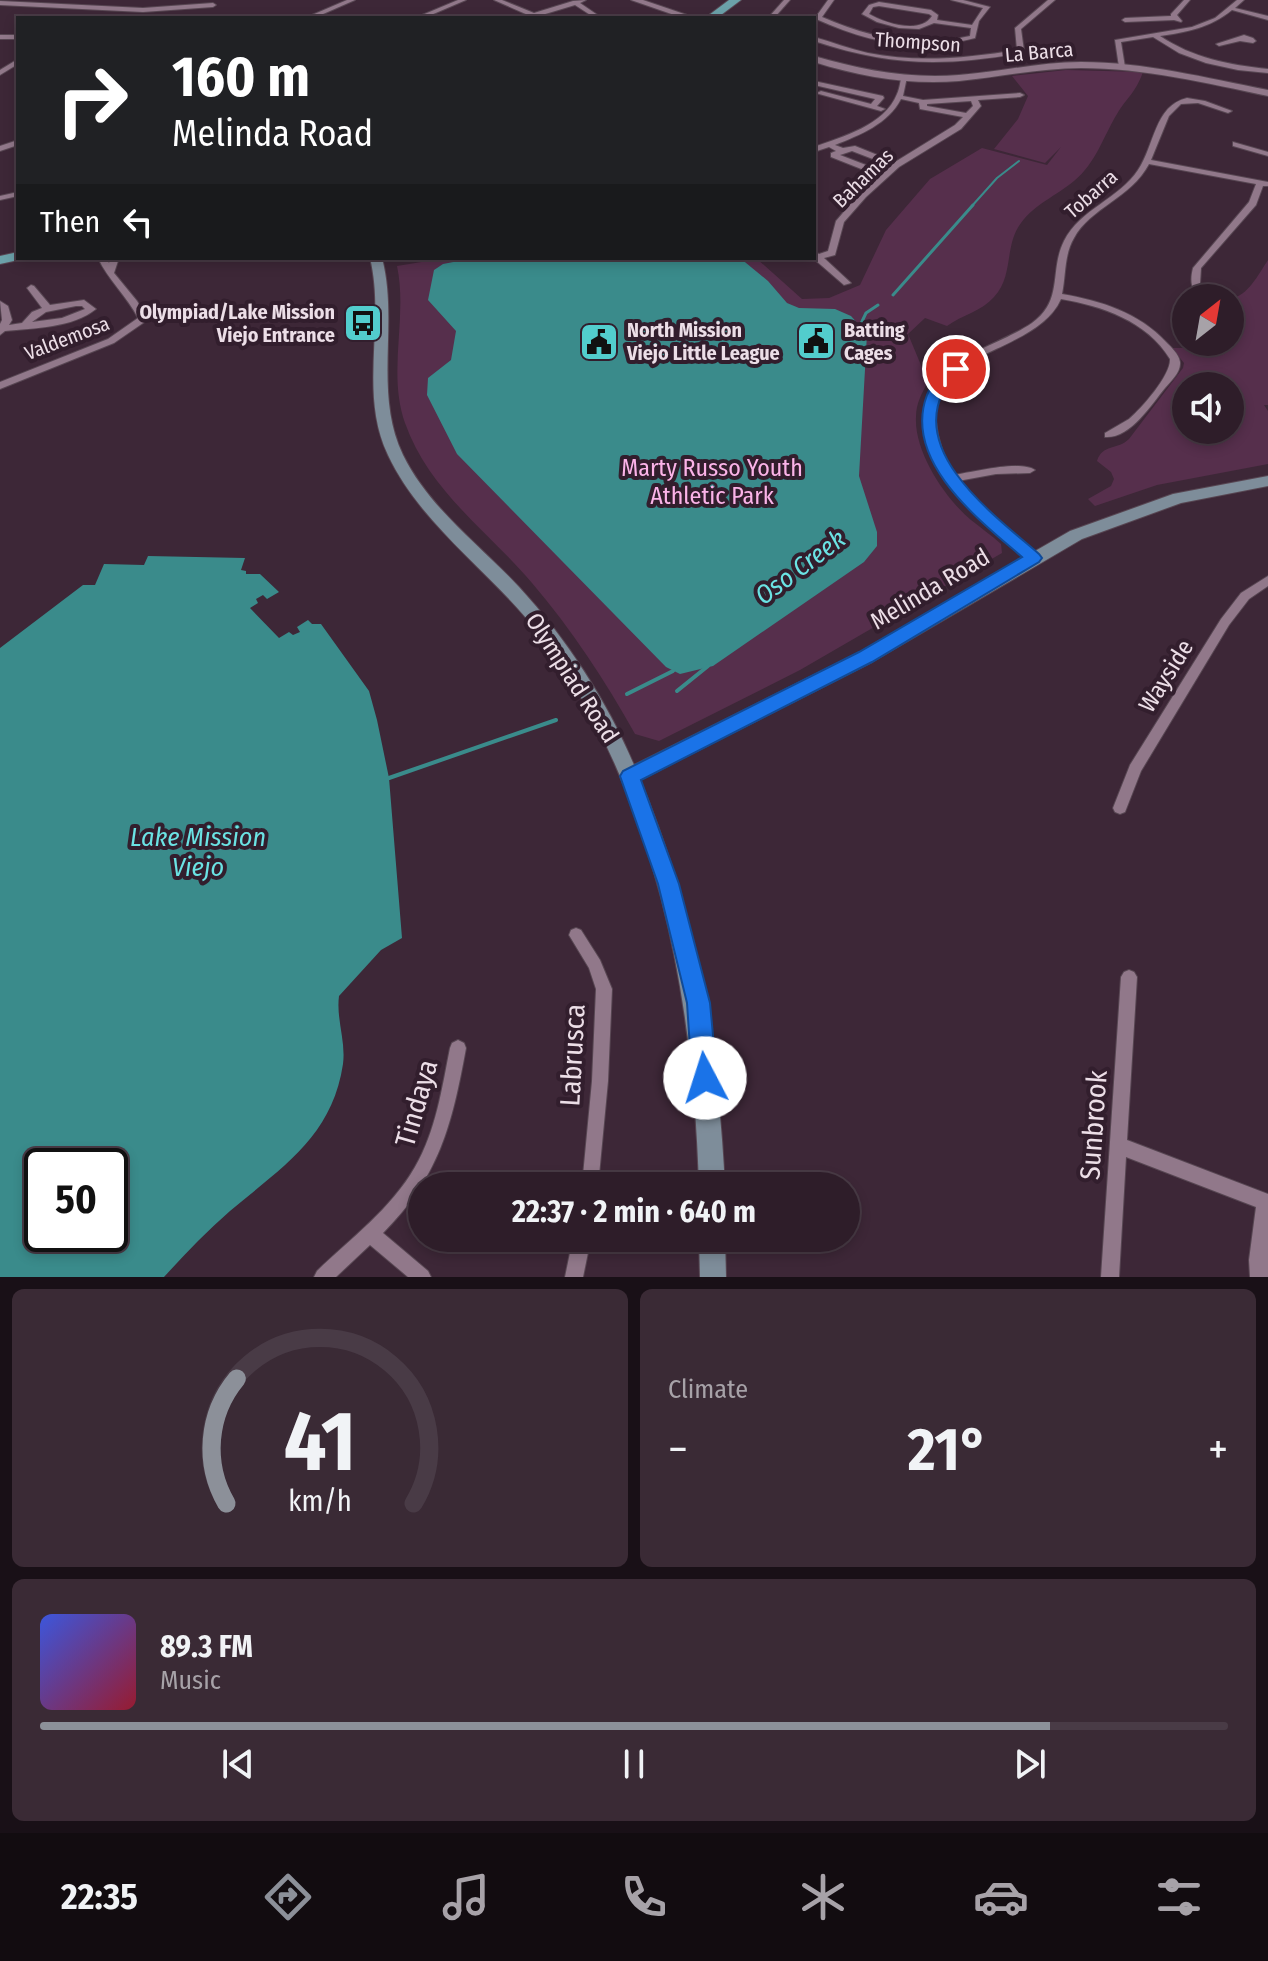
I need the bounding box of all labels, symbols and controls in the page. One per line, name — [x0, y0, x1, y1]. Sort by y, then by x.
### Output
street label: Thompson — [874, 27, 962, 57]
street label: La Barca — [1004, 37, 1074, 67]
text: 160 m — [172, 44, 310, 111]
icon: right — [40, 48, 144, 152]
text: Melinda Road — [172, 112, 373, 156]
street label: Bahamas — [828, 143, 898, 213]
street label: Tobarra — [1060, 165, 1122, 223]
icon: left — [116, 200, 160, 244]
text: Then — [40, 204, 100, 240]
north arrow — [1172, 284, 1244, 356]
map controls — [1172, 284, 1244, 444]
place label: Olympiad/Lake Mission Viejo Entrance — [139, 300, 335, 347]
bus stop icon: Olympiad/Lake Mission Viejo Entrance — [342, 302, 384, 344]
street label: Valdemosa — [21, 311, 113, 365]
place label: North Mission Viejo Little League — [626, 318, 780, 365]
place label: Batting Cages — [844, 318, 905, 365]
public building icon: Batting Cages — [795, 320, 837, 362]
public building icon: North Mission Viejo Little League — [578, 321, 620, 363]
pin — [922, 335, 990, 403]
icon: arrive — [934, 347, 978, 391]
button: sound — [1172, 372, 1244, 444]
park label: Marty Russo Youth Athletic Park — [621, 454, 803, 510]
water label: Oso Creek — [749, 523, 852, 611]
street label: Melinda Road — [865, 543, 995, 635]
street label: Olympiad Road — [520, 608, 624, 748]
street label: Wayside — [1133, 635, 1199, 717]
water label: Lake Mission Viejo — [130, 822, 266, 883]
street label: Labrusca — [553, 1003, 592, 1107]
position arrow — [663, 1036, 747, 1120]
street label: Tindaya — [388, 1056, 445, 1150]
street label: Sunbrook — [1073, 1068, 1114, 1181]
speed limit sign: 50 — [24, 1148, 128, 1252]
text: 22:37 · 2 min · 640 m — [512, 1194, 756, 1230]
text: Climate — [668, 1374, 748, 1405]
text: 41 — [284, 1392, 356, 1492]
text: 21° — [908, 1414, 988, 1486]
text: − — [668, 1423, 688, 1476]
text: + — [1208, 1423, 1228, 1476]
text: km/h — [288, 1484, 352, 1519]
text: 89.3 FM — [160, 1629, 253, 1665]
text: Music — [160, 1665, 221, 1696]
icon: previous — [216, 1742, 260, 1786]
icon: pause — [612, 1742, 656, 1786]
icon: next — [1008, 1742, 1052, 1786]
icon: directions — [260, 1869, 316, 1925]
icon: music — [438, 1869, 494, 1925]
icon: phone — [616, 1869, 672, 1925]
icon: climate — [795, 1869, 851, 1925]
icon: car — [973, 1869, 1029, 1925]
icon: filters — [1151, 1869, 1207, 1925]
text: 22:35 — [61, 1875, 138, 1919]

